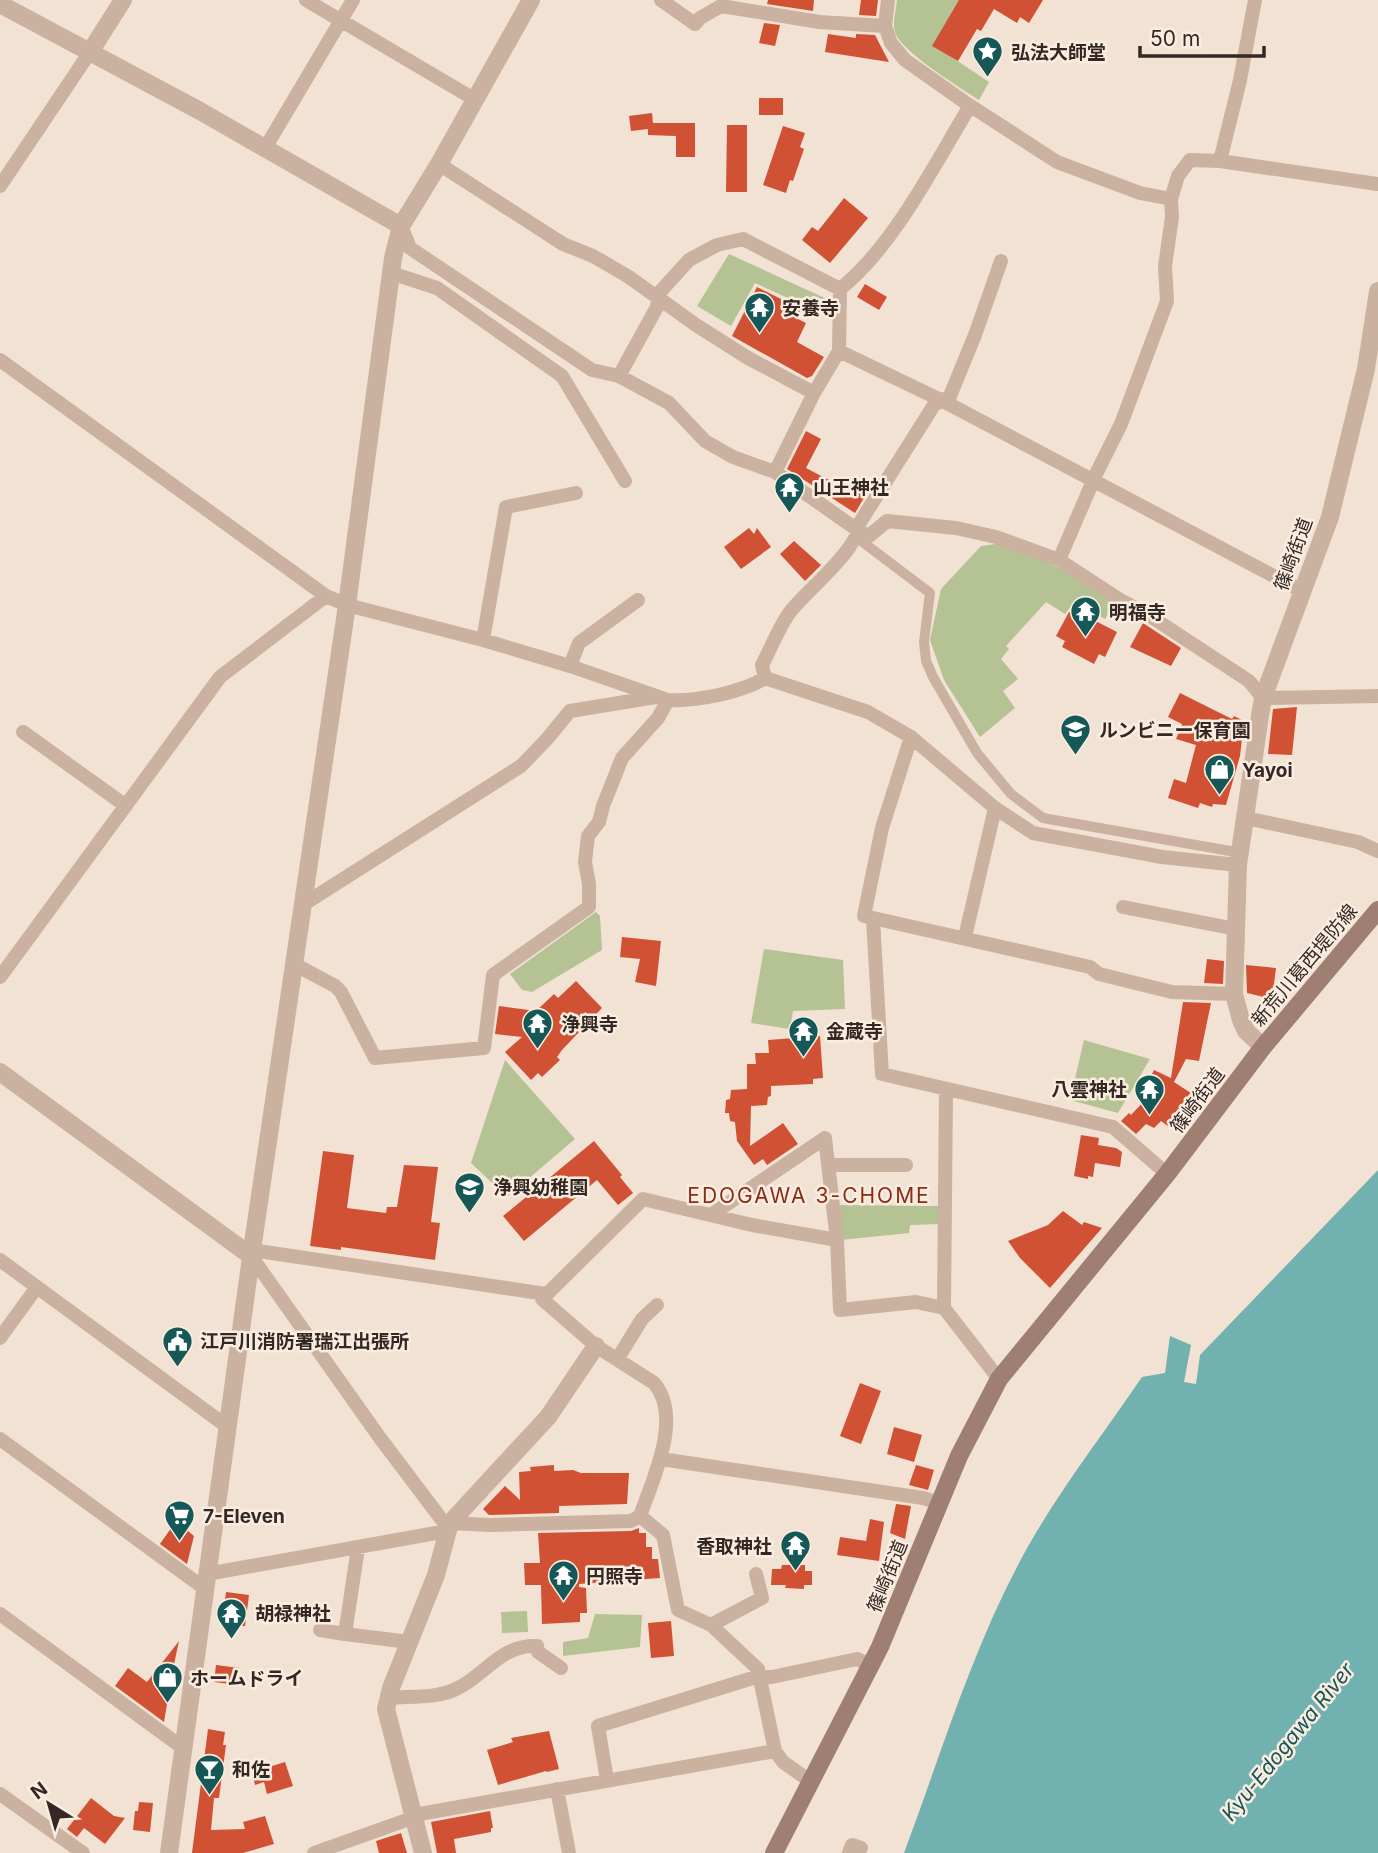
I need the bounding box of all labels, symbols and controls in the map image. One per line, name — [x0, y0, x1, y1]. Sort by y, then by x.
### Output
scale bar — [1140, 14, 1264, 58]
text: 50 m — [1150, 26, 1200, 51]
place icon: 弘法大師堂 — [971, 35, 1005, 79]
place label: 弘法大師堂 — [1011, 41, 1106, 64]
temple icon: 安養寺 — [742, 291, 776, 335]
place label: 安養寺 — [782, 297, 839, 320]
temple icon: 山王神社 — [773, 470, 807, 514]
place label: 山王神社 — [813, 476, 889, 499]
street label: 篠崎街道 — [1270, 515, 1317, 594]
temple icon: 明福寺 — [1069, 595, 1103, 639]
place label: 明福寺 — [1109, 601, 1166, 624]
school or university icon: ルンビニー保育園 — [1059, 713, 1093, 757]
place label: ルンビニー保育園 — [1099, 719, 1251, 742]
shop icon: Yayoi — [1202, 753, 1236, 797]
place label: Yayoi — [1242, 759, 1293, 782]
street label: 新荒川葛西堤防線 — [1247, 900, 1362, 1031]
temple icon: 浄興寺 — [521, 1007, 555, 1051]
place label: 浄興寺 — [561, 1013, 618, 1036]
temple icon: 金蔵寺 — [786, 1014, 820, 1058]
place label: 金蔵寺 — [826, 1020, 883, 1043]
street label: 篠崎街道 — [1165, 1063, 1229, 1138]
temple icon: 八雲神社 — [1133, 1072, 1167, 1116]
place label: 八雲神社 — [1051, 1078, 1127, 1101]
school or university icon: 浄興幼稚園 — [453, 1170, 487, 1214]
place label: 浄興幼稚園 — [493, 1176, 588, 1199]
district label: EDOGAWA 3-CHOME — [687, 1183, 931, 1208]
public building icon: 江戸川消防署瑞江出張所 — [160, 1324, 194, 1368]
place label: 江戸川消防署瑞江出張所 — [200, 1330, 409, 1353]
supermarket icon: 7-Eleven — [163, 1499, 197, 1543]
place label: 7-Eleven — [203, 1505, 285, 1528]
temple icon: 香取神社 — [778, 1529, 812, 1573]
place label: 香取神社 — [696, 1535, 772, 1558]
street label: 篠崎街道 — [863, 1537, 912, 1616]
temple icon: 円照寺 — [546, 1559, 580, 1603]
place label: 円照寺 — [586, 1565, 643, 1588]
temple icon: 胡禄神社 — [215, 1596, 249, 1640]
place label: 胡禄神社 — [255, 1602, 331, 1625]
water label: Kyu-Edogawa River — [1216, 1657, 1360, 1826]
shop icon: ホームドライ — [150, 1661, 184, 1705]
place label: ホームドライ — [190, 1667, 303, 1690]
bar icon: 和佐 — [192, 1752, 226, 1796]
place label: 和佐 — [232, 1758, 270, 1781]
north arrow — [14, 1769, 84, 1839]
text: N — [26, 1777, 52, 1804]

